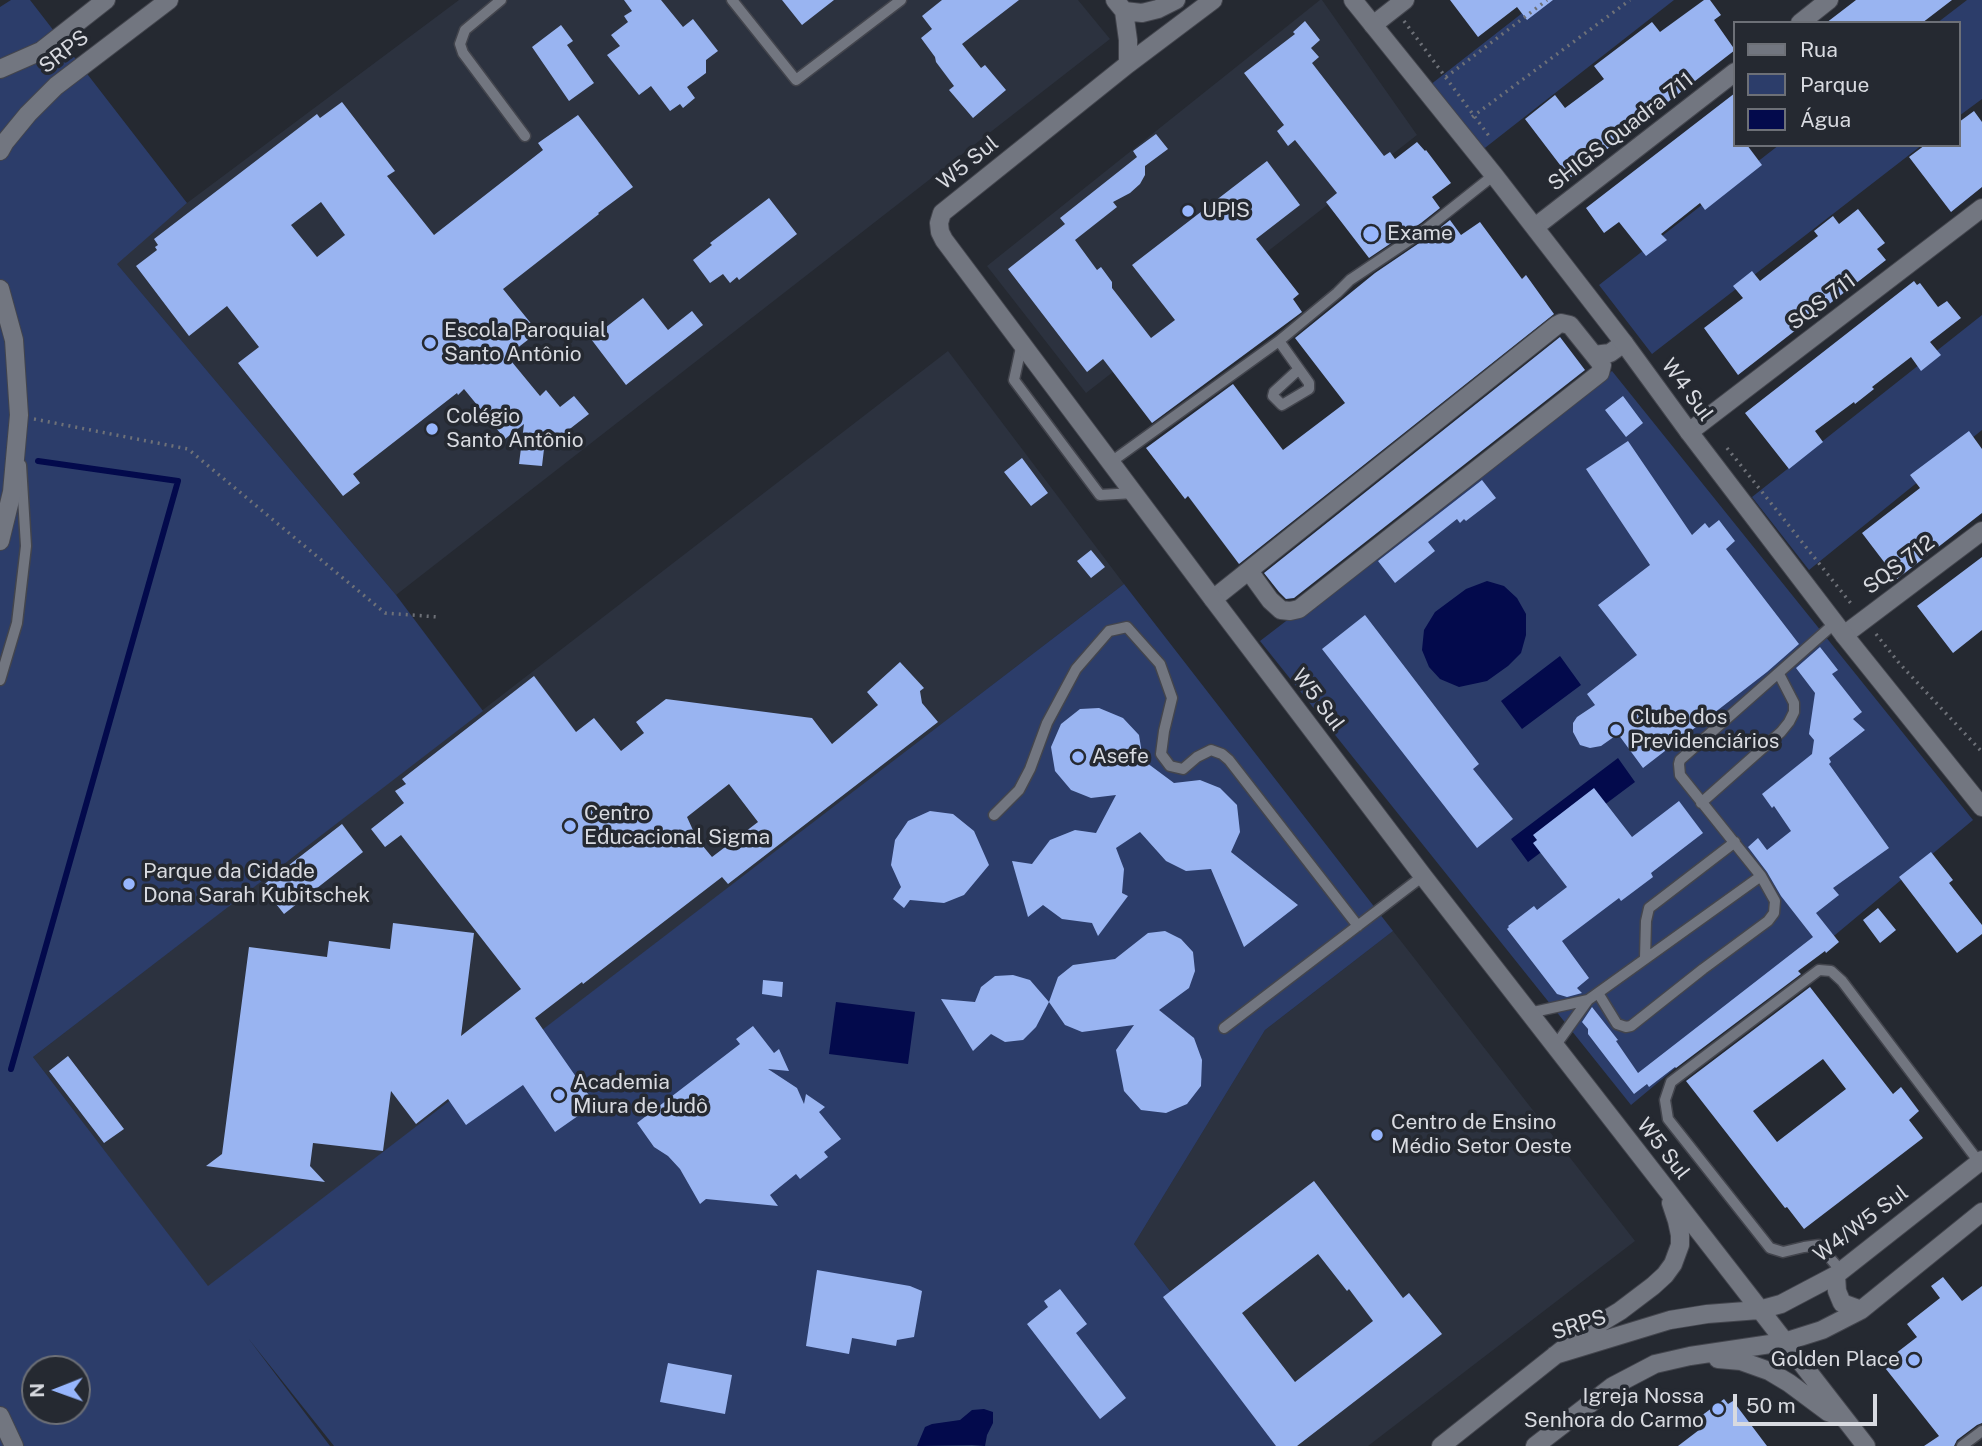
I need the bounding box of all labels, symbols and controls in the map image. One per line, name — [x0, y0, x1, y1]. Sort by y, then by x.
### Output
legend — [1734, 21, 1961, 147]
street label: SRPS — [34, 25, 94, 79]
text: Rua — [1800, 37, 1838, 62]
street label: SHIGS Quadra 711 — [1543, 67, 1699, 197]
text: Parque — [1800, 72, 1869, 97]
text: Água — [1800, 107, 1851, 132]
street label: W5 Sul — [932, 131, 1004, 195]
place label: UPIS — [1202, 198, 1250, 224]
marker: UPIS — [1180, 203, 1196, 219]
place label: Exame — [1387, 221, 1453, 247]
marker: Exame — [1361, 224, 1381, 244]
street label: SQS 711 — [1783, 268, 1861, 336]
place label: Escola Paroquial Santo Antônio — [444, 318, 606, 368]
marker: Escola Paroquial Santo Antônio — [422, 335, 438, 351]
street label: W4 Sul — [1656, 354, 1718, 426]
place label: Colégio Santo Antônio — [446, 404, 584, 454]
marker: Colégio Santo Antônio — [424, 421, 440, 437]
street label: SQS 712 — [1858, 530, 1940, 600]
street label: W5 Sul — [1286, 664, 1350, 736]
place label: Clube dos Previdenciários — [1630, 705, 1779, 755]
marker: Clube dos Previdenciários — [1608, 722, 1624, 738]
place label: Asefe — [1092, 744, 1149, 770]
marker: Asefe — [1070, 749, 1086, 765]
place label: Centro Educacional Sigma — [584, 801, 770, 851]
marker: Centro Educacional Sigma — [562, 818, 578, 834]
place label: Parque da Cidade Dona Sarah Kubitschek — [143, 859, 370, 909]
marker: Parque da Cidade Dona Sarah Kubitschek — [121, 876, 137, 892]
place label: Academia Miura de Judô — [573, 1070, 708, 1120]
marker: Academia Miura de Judô — [551, 1087, 567, 1103]
place label: Centro de Ensino Médio Setor Oeste — [1391, 1110, 1572, 1160]
street label: W5 Sul — [1631, 1113, 1695, 1185]
marker: Centro de Ensino Médio Setor Oeste — [1369, 1127, 1385, 1143]
street label: W4/W5 Sul — [1809, 1180, 1913, 1268]
street label: SRPS — [1549, 1304, 1609, 1346]
place label: Golden Place — [1771, 1347, 1900, 1373]
marker: Golden Place — [1906, 1352, 1922, 1368]
north arrow — [21, 1355, 91, 1425]
scale bar — [1737, 1380, 1881, 1424]
text: N — [26, 1383, 48, 1398]
place label: Igreja Nossa Senhora do Carmo — [1524, 1384, 1704, 1434]
text: 50 m — [1746, 1393, 1796, 1418]
marker: Igreja Nossa Senhora do Carmo — [1710, 1401, 1726, 1417]

